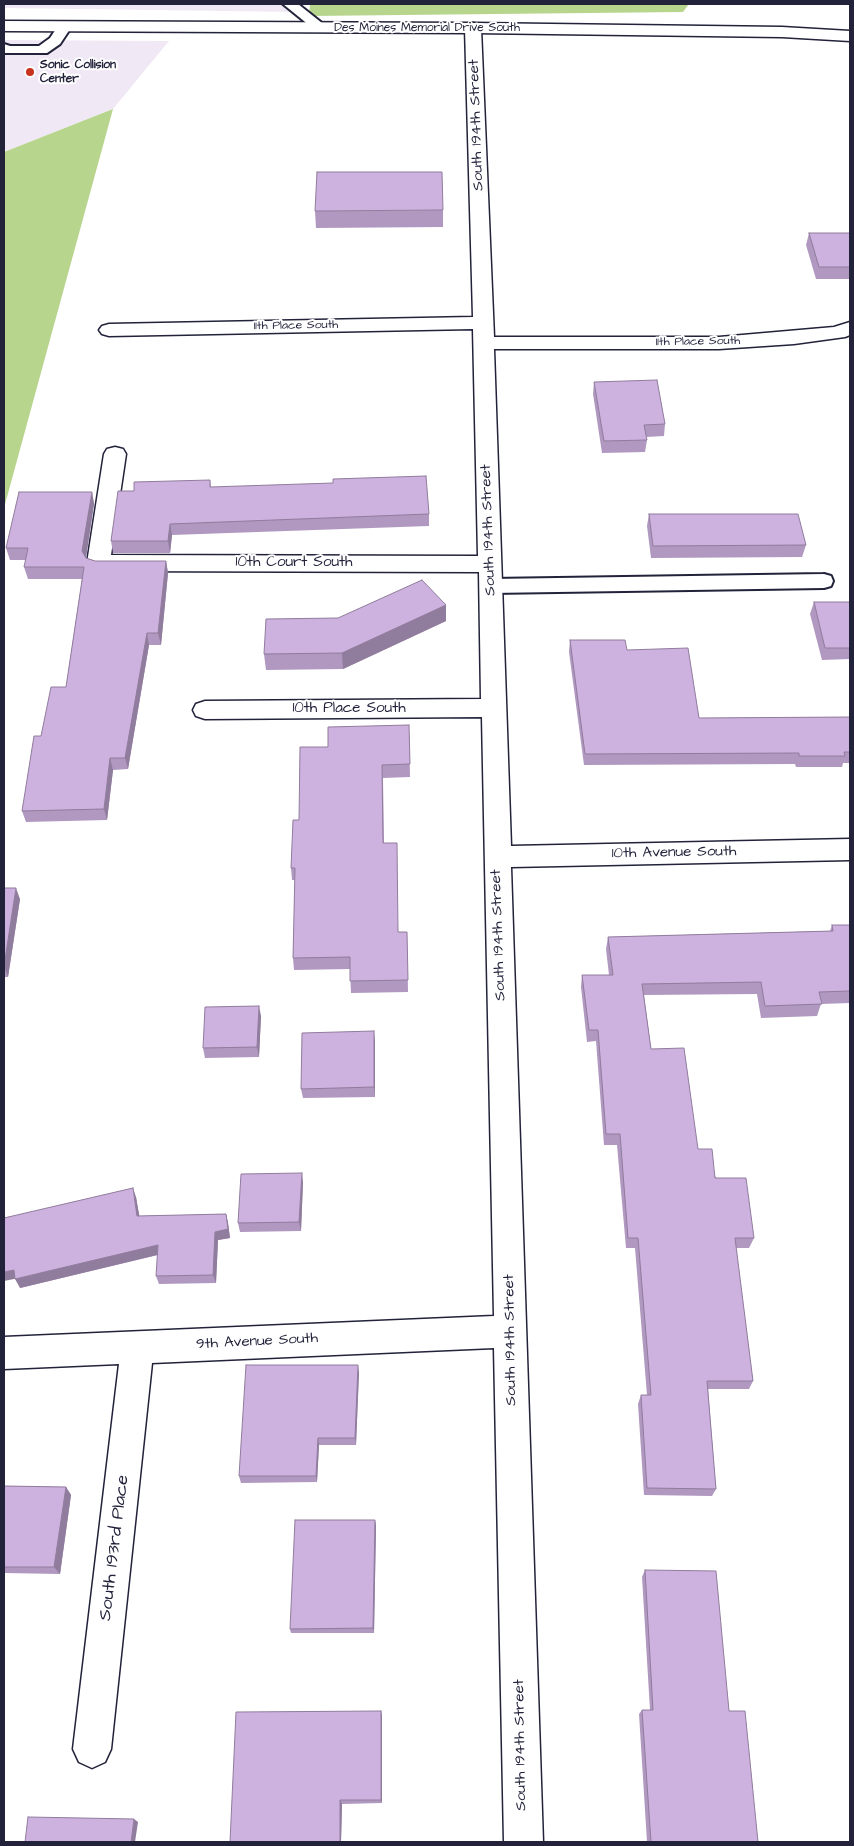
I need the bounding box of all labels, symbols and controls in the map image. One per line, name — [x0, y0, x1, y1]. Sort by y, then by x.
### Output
street label: Des Moines Memorial Drive South — [334, 21, 520, 35]
place label: Sonic Collision Center — [40, 58, 116, 86]
street label: South 194th Street — [466, 59, 488, 191]
marker: Sonic Collision Center — [24, 66, 36, 78]
street label: 11th Place South — [254, 318, 338, 334]
street label: 11th Place South — [656, 334, 740, 350]
street label: South 194th Street — [478, 464, 500, 596]
street label: 10th Court South — [235, 554, 353, 572]
street label: 10th Place South — [292, 700, 406, 718]
street label: 10th Avenue South — [611, 843, 737, 863]
street label: South 194th Street — [488, 869, 510, 1001]
street label: South 194th Street — [501, 1274, 521, 1406]
street label: 9th Avenue South — [196, 1330, 318, 1354]
street label: South 193rd Place — [95, 1474, 135, 1622]
street label: South 194th Street — [511, 1679, 531, 1811]

